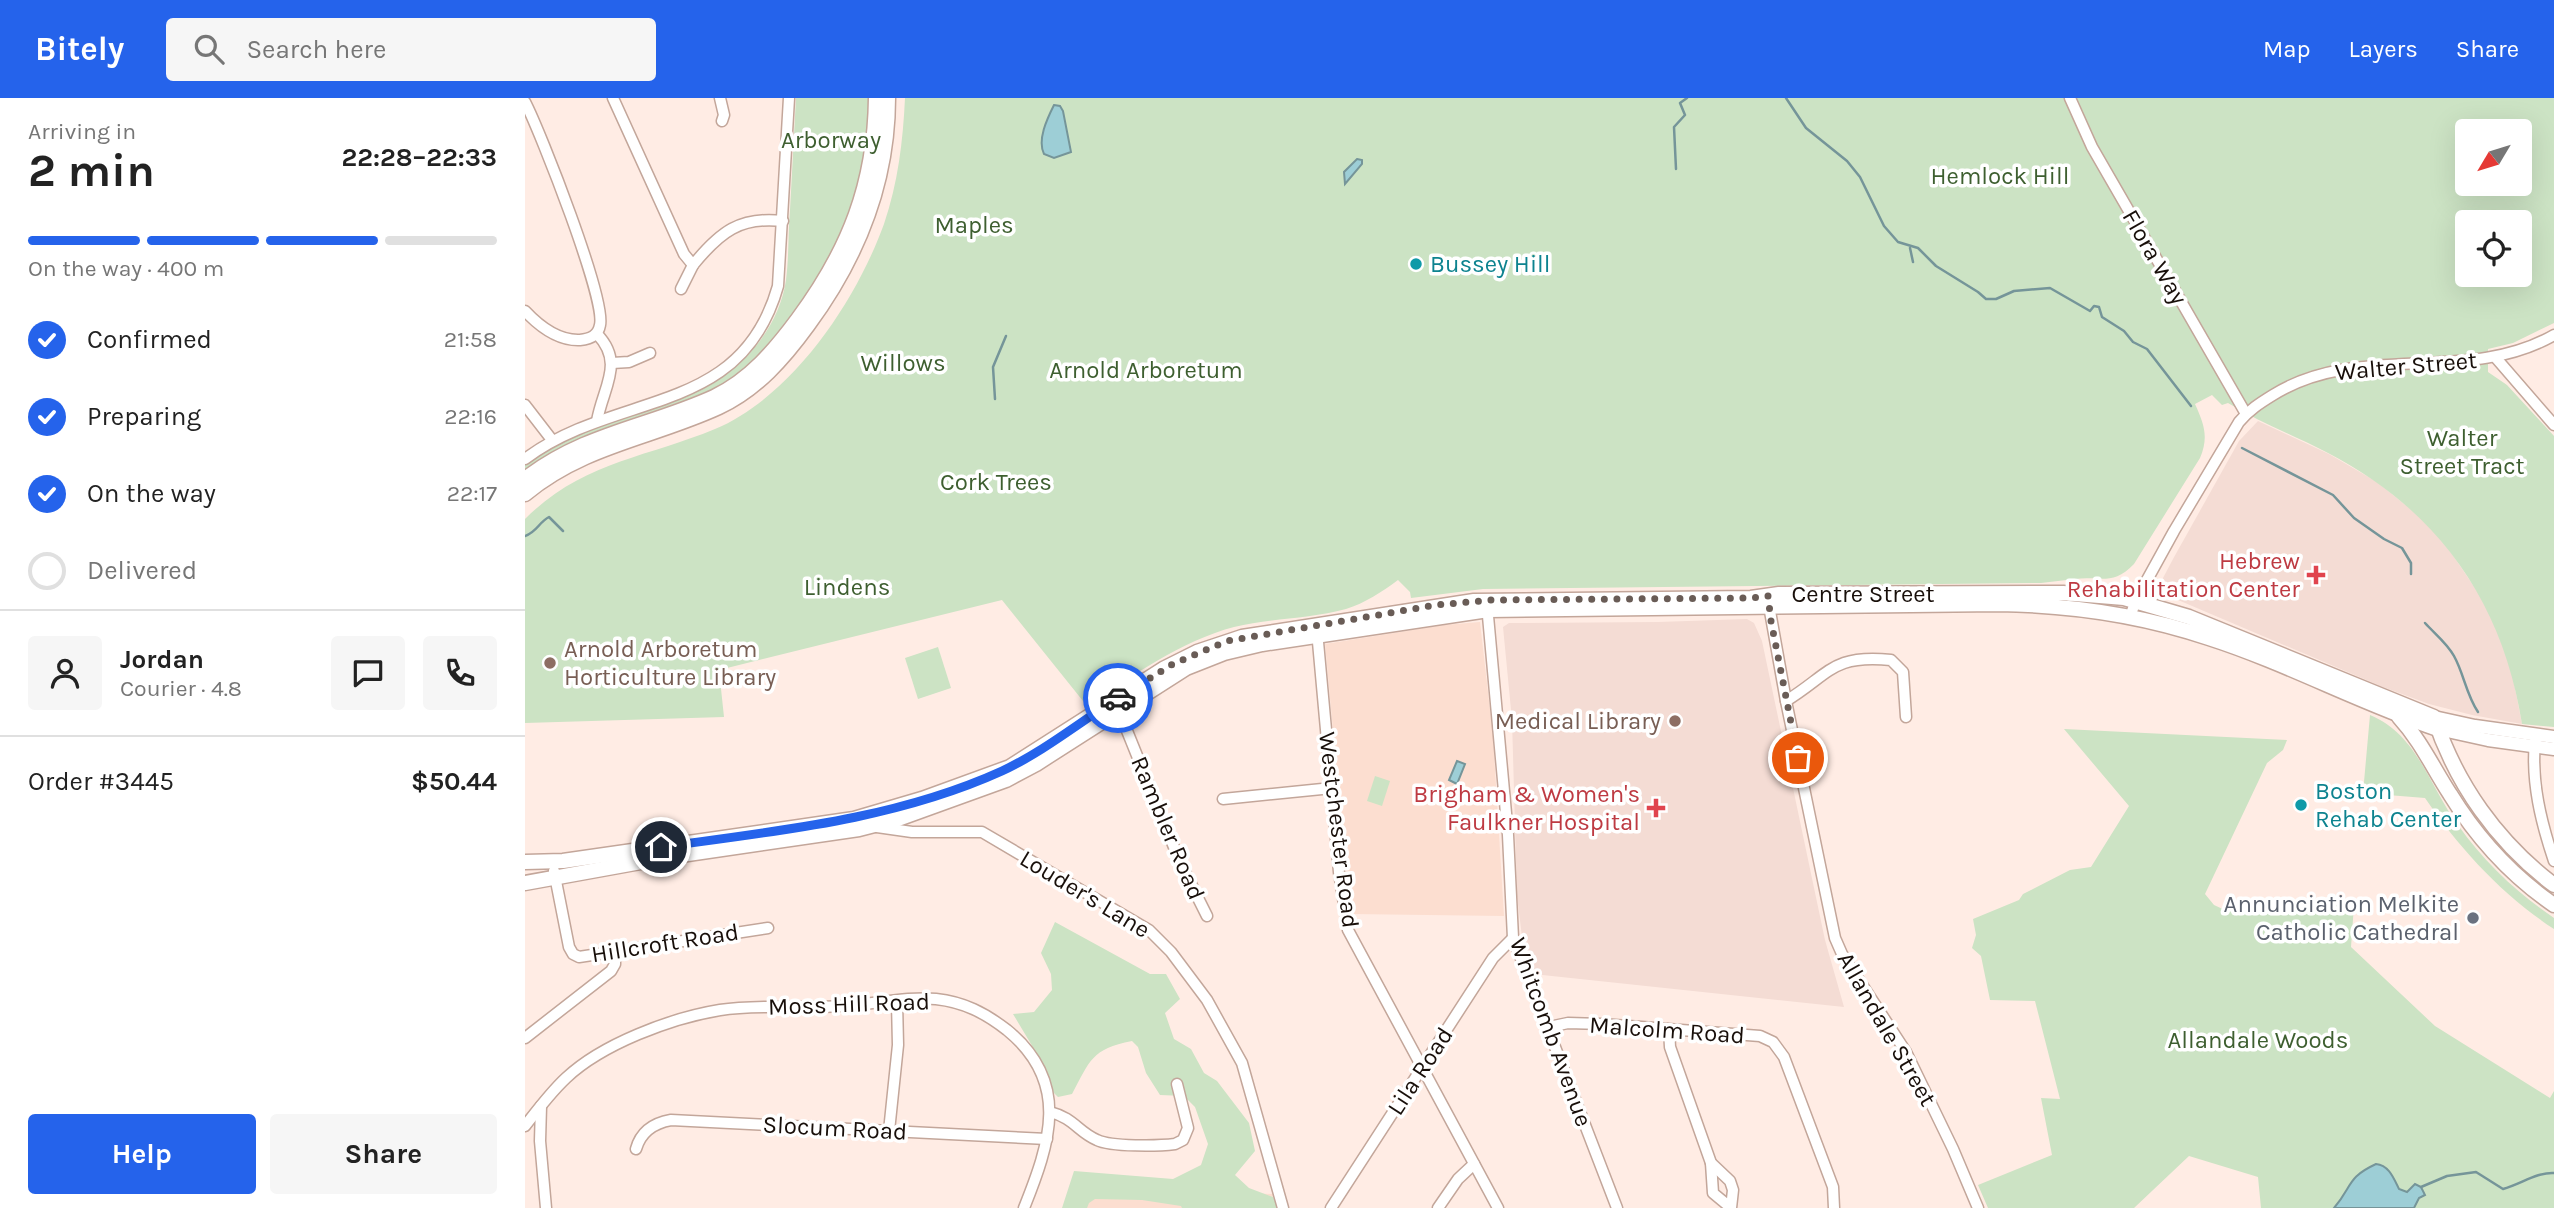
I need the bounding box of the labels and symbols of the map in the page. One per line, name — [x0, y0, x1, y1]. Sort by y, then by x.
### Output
north arrow — [2455, 119, 2532, 196]
park label: Arborway — [781, 126, 881, 154]
park label: Hemlock Hill — [1931, 162, 2069, 190]
street label: Flora Way — [2117, 204, 2193, 310]
park label: Maples — [934, 211, 1014, 239]
place label: Bussey Hill — [1430, 250, 1551, 278]
marker: Bussey Hill — [1408, 256, 1424, 272]
street label: Walter Street — [2334, 346, 2478, 386]
park label: Willows — [860, 349, 946, 377]
park label: Arnold Arboretum — [1049, 356, 1243, 384]
park label: Walter Street Tract — [2399, 424, 2525, 480]
park label: Cork Trees — [940, 468, 1052, 496]
place label: Hebrew Rehabilitation Center — [2067, 547, 2300, 603]
marker: Hebrew Rehabilitation Center — [2306, 565, 2326, 585]
park label: Lindens — [804, 573, 890, 601]
street label: Centre Street — [1791, 580, 1935, 608]
place label: Arnold Arboretum Horticulture Library — [564, 635, 776, 691]
marker: Arnold Arboretum Horticulture Library — [542, 655, 558, 671]
courier — [1083, 663, 1153, 733]
place label: Medical Library — [1495, 707, 1661, 735]
marker: Medical Library — [1667, 713, 1683, 729]
pin — [1768, 728, 1828, 788]
street label: Westchester Road — [1313, 730, 1365, 930]
street label: Rambler Road — [1125, 752, 1211, 904]
place label: Boston Rehab Center — [2315, 777, 2462, 833]
place label: Brigham & Women's Faulkner Hospital — [1413, 780, 1640, 836]
marker: Boston Rehab Center — [2293, 797, 2309, 813]
marker: Brigham & Women's Faulkner Hospital — [1646, 798, 1666, 818]
pin — [631, 817, 691, 877]
street label: Louder's Lane — [1015, 844, 1155, 944]
place label: Annunciation Melkite Catholic Cathedral — [2224, 890, 2459, 946]
marker: Annunciation Melkite Catholic Cathedral — [2465, 910, 2481, 926]
street label: Hillcroft Road — [589, 918, 741, 968]
street label: Whitcomb Avenue — [1504, 934, 1598, 1130]
street label: Allandale Street — [1832, 947, 1942, 1111]
street label: Moss Hill Road — [768, 987, 930, 1021]
street label: Malcolm Road — [1588, 1011, 1746, 1049]
street label: Lila Road — [1381, 1022, 1459, 1120]
park label: Allandale Woods — [2168, 1026, 2348, 1054]
street label: Slocum Road — [762, 1110, 908, 1146]

